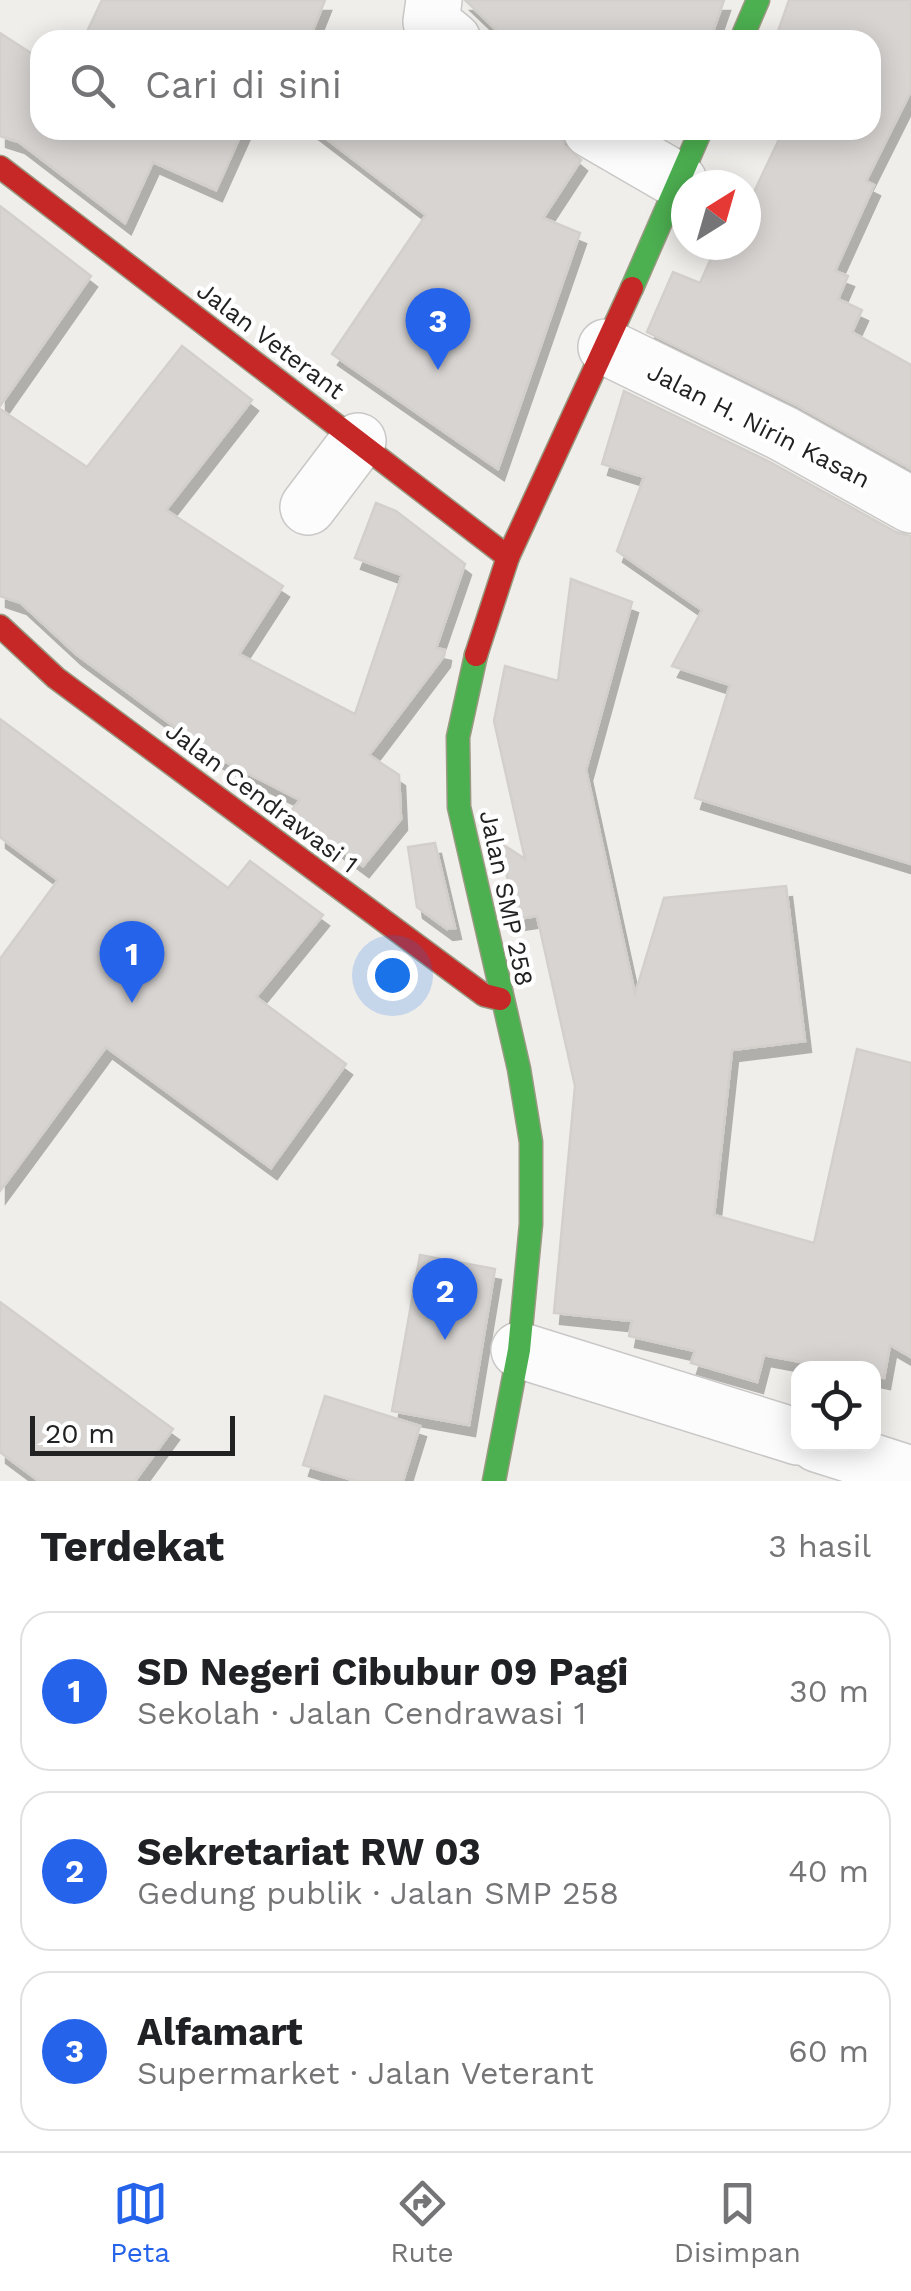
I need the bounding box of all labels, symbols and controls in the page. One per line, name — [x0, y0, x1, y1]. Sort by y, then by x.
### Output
search box — [30, 30, 881, 140]
icon: search — [65, 58, 120, 113]
text: Cari di sini — [145, 63, 342, 107]
north arrow — [671, 170, 761, 260]
street label: Jalan Veterant — [191, 276, 350, 405]
pin: 3 — [406, 288, 470, 370]
street label: Jalan H. Nirin Kasan — [643, 357, 875, 494]
street label: Jalan Cendrawasi 1 — [160, 716, 363, 879]
street label: Jalan SMP 258 — [474, 808, 539, 989]
pin: 1 — [100, 920, 164, 1003]
your location — [367, 950, 418, 1001]
pin: 2 — [412, 1258, 478, 1340]
map controls — [791, 1361, 881, 1451]
button: locate — [791, 1361, 881, 1451]
scale bar — [30, 1411, 235, 1456]
text: 20 m — [45, 1417, 115, 1450]
text: Terdekat — [40, 1522, 224, 1571]
text: 3 hasil — [768, 1527, 871, 1565]
text: SD Negeri Cibubur 09 Pagi — [137, 1650, 628, 1694]
text: 1 — [68, 1672, 81, 1710]
text: 30 m — [789, 1672, 869, 1710]
text: Sekolah · Jalan Cendrawasi 1 — [137, 1694, 586, 1732]
text: Sekretariat RW 03 — [137, 1830, 481, 1874]
text: 2 — [65, 1852, 84, 1890]
text: 40 m — [788, 1852, 869, 1890]
text: Gedung publik · Jalan SMP 258 — [137, 1874, 619, 1912]
text: Alfamart — [137, 2010, 303, 2054]
text: 3 — [65, 2032, 84, 2070]
text: 60 m — [788, 2032, 869, 2070]
text: Supermarket · Jalan Veterant — [137, 2054, 594, 2092]
tab: Peta — [110, 2176, 170, 2269]
tab: Rute — [390, 2176, 454, 2269]
tab: Disimpan — [674, 2176, 801, 2269]

